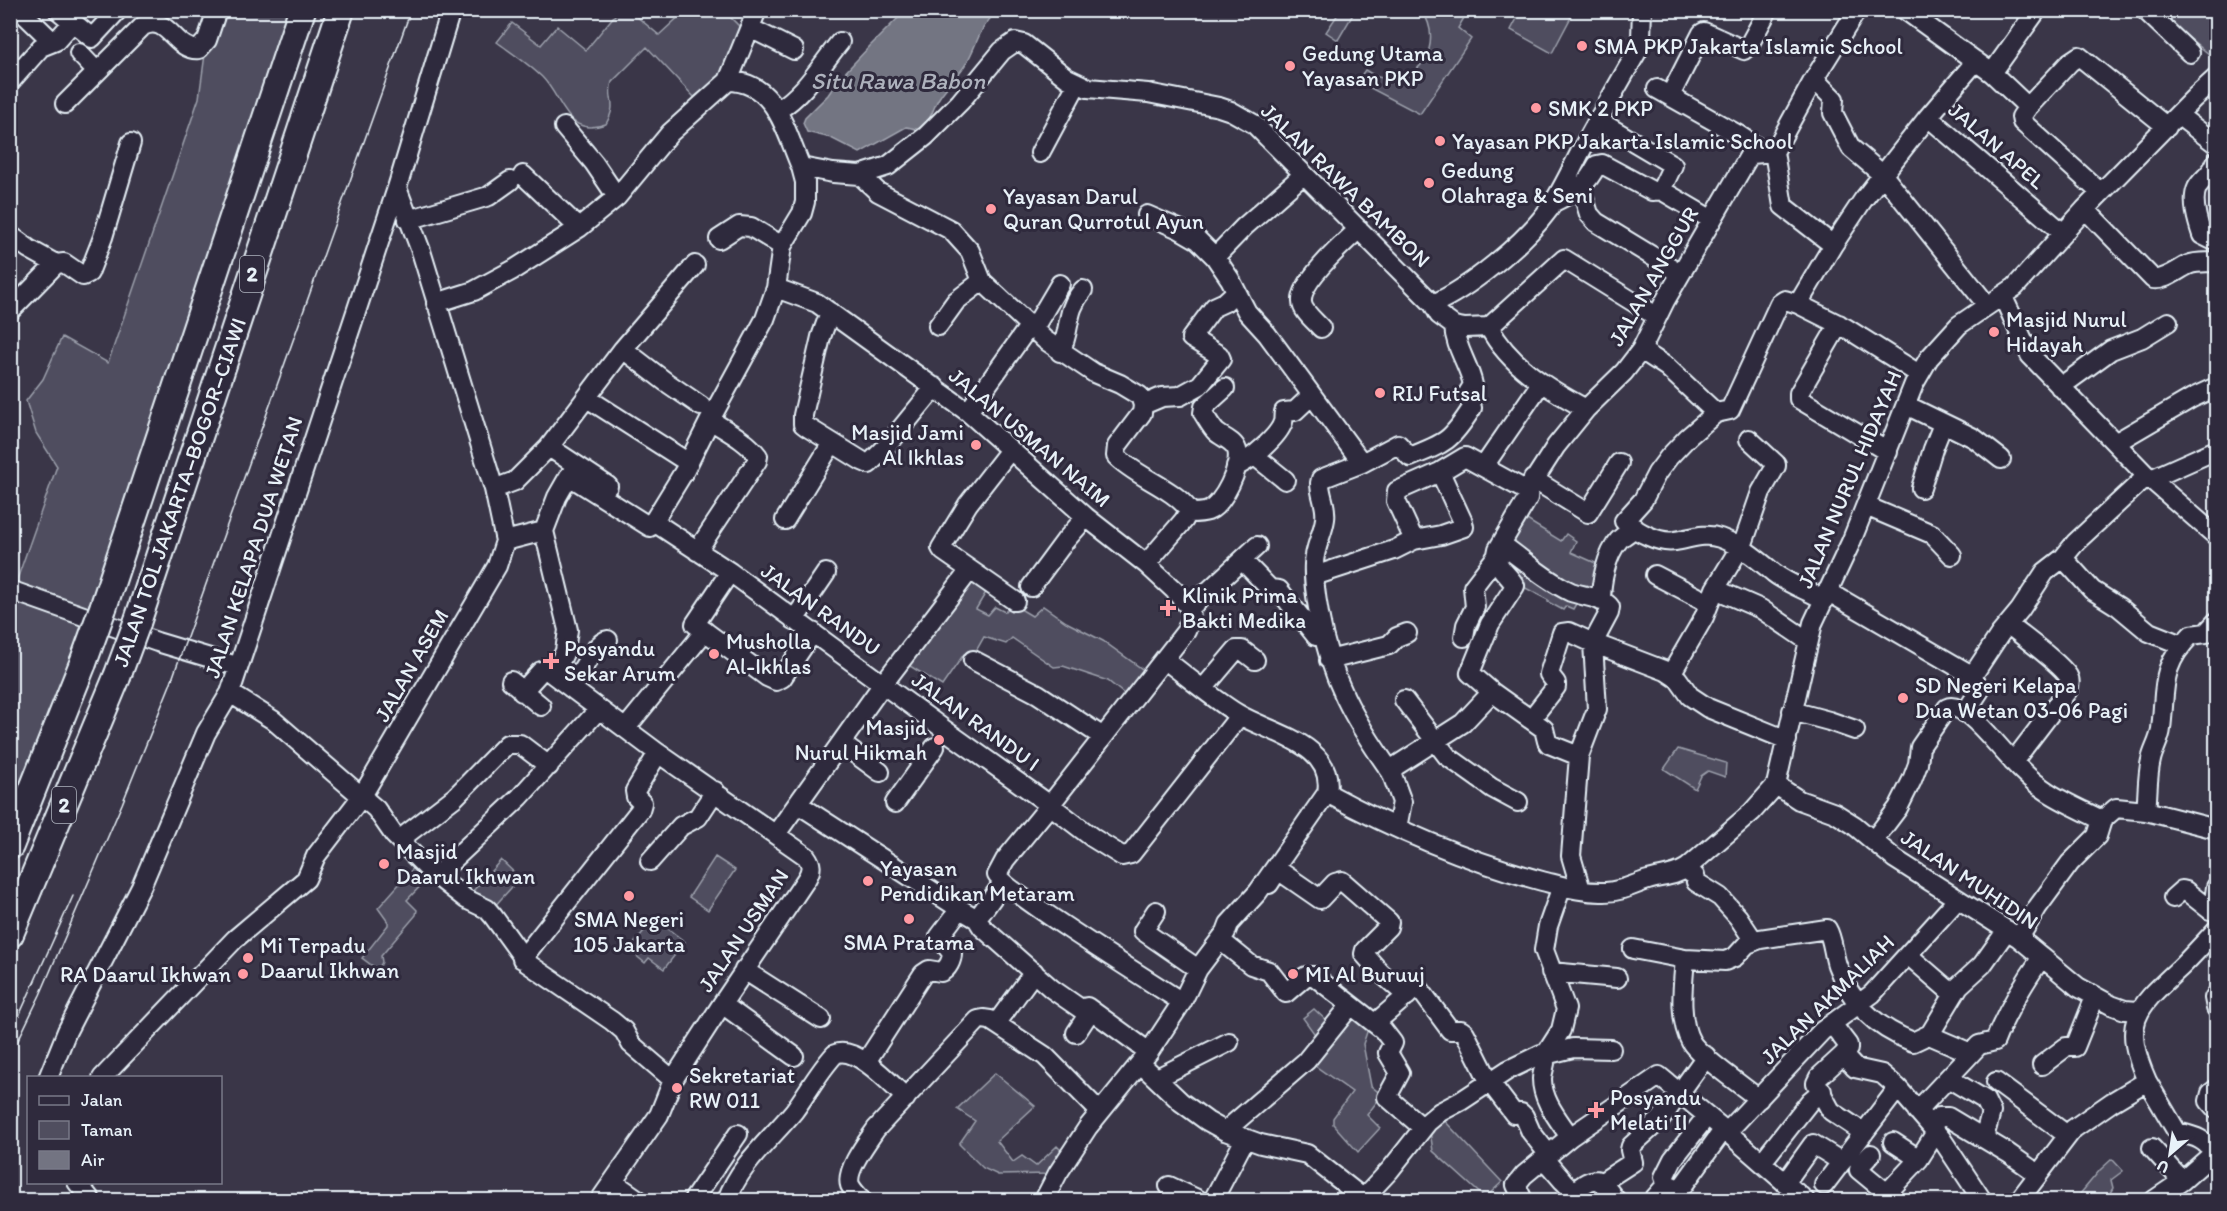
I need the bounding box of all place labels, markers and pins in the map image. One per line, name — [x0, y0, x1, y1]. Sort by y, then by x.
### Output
place label: SMA PKP Jakarta Islamic School — [1594, 33, 1903, 60]
marker: SMA PKP Jakarta Islamic School — [1575, 39, 1589, 53]
place label: Gedung Utama Yayasan PKP — [1302, 40, 1444, 92]
marker: Gedung Utama Yayasan PKP — [1283, 59, 1297, 73]
place label: SMK 2 PKP — [1548, 95, 1653, 122]
marker: SMK 2 PKP — [1529, 101, 1543, 115]
place label: Yayasan PKP Jakarta Islamic School — [1452, 128, 1793, 155]
marker: Yayasan PKP Jakarta Islamic School — [1433, 134, 1447, 148]
place label: Gedung Olahraga & Seni — [1441, 157, 1593, 209]
marker: Gedung Olahraga & Seni — [1422, 176, 1436, 190]
place label: Yayasan Darul Quran Qurrotul Ayun — [1003, 183, 1204, 235]
marker: Yayasan Darul Quran Qurrotul Ayun — [984, 202, 998, 216]
place label: Masjid Nurul Hidayah — [2006, 306, 2127, 358]
marker: Masjid Nurul Hidayah — [1987, 325, 2001, 339]
place label: RIJ Futsal — [1392, 380, 1487, 407]
marker: RIJ Futsal — [1373, 386, 1387, 400]
place label: Masjid Jami Al Ikhlas — [851, 419, 964, 471]
marker: Masjid Jami Al Ikhlas — [969, 438, 983, 452]
place label: Klinik Prima Bakti Medika — [1182, 582, 1306, 634]
marker: Klinik Prima Bakti Medika — [1159, 599, 1177, 617]
place label: Musholla Al-Ikhlas — [726, 628, 812, 680]
place label: Posyandu Sekar Arum — [564, 635, 676, 687]
marker: Musholla Al-Ikhlas — [707, 647, 721, 661]
marker: Posyandu Sekar Arum — [542, 652, 560, 670]
place label: SD Negeri Kelapa Dua Wetan 03-06 Pagi — [1915, 672, 2128, 724]
marker: SD Negeri Kelapa Dua Wetan 03-06 Pagi — [1896, 691, 1910, 705]
place label: Masjid Nurul Hikmah — [795, 714, 927, 766]
marker: Masjid Nurul Hikmah — [932, 733, 946, 747]
place label: Masjid Daarul Ikhwan — [396, 838, 536, 890]
place label: Yayasan Pendidikan Metaram — [880, 855, 1075, 907]
marker: Masjid Daarul Ikhwan — [377, 857, 391, 871]
marker: Yayasan Pendidikan Metaram — [861, 874, 875, 888]
marker: SMA Negeri 105 Jakarta — [622, 889, 636, 903]
place label: SMA Negeri 105 Jakarta — [573, 906, 686, 958]
marker: SMA Pratama — [902, 912, 916, 926]
place label: SMA Pratama — [843, 929, 975, 956]
place label: Mi Terpadu Daarul Ikhwan — [260, 932, 400, 984]
marker: Mi Terpadu Daarul Ikhwan — [241, 951, 255, 965]
place label: RA Daarul Ikhwan — [60, 961, 232, 988]
place label: MI Al Buruuj — [1305, 961, 1425, 988]
marker: RA Daarul Ikhwan — [236, 967, 250, 981]
marker: MI Al Buruuj — [1286, 967, 1300, 981]
place label: Sekretariat RW 011 — [689, 1062, 795, 1114]
marker: Sekretariat RW 011 — [670, 1081, 684, 1095]
place label: Posyandu Melati II — [1610, 1084, 1701, 1136]
marker: Posyandu Melati II — [1587, 1101, 1605, 1119]

